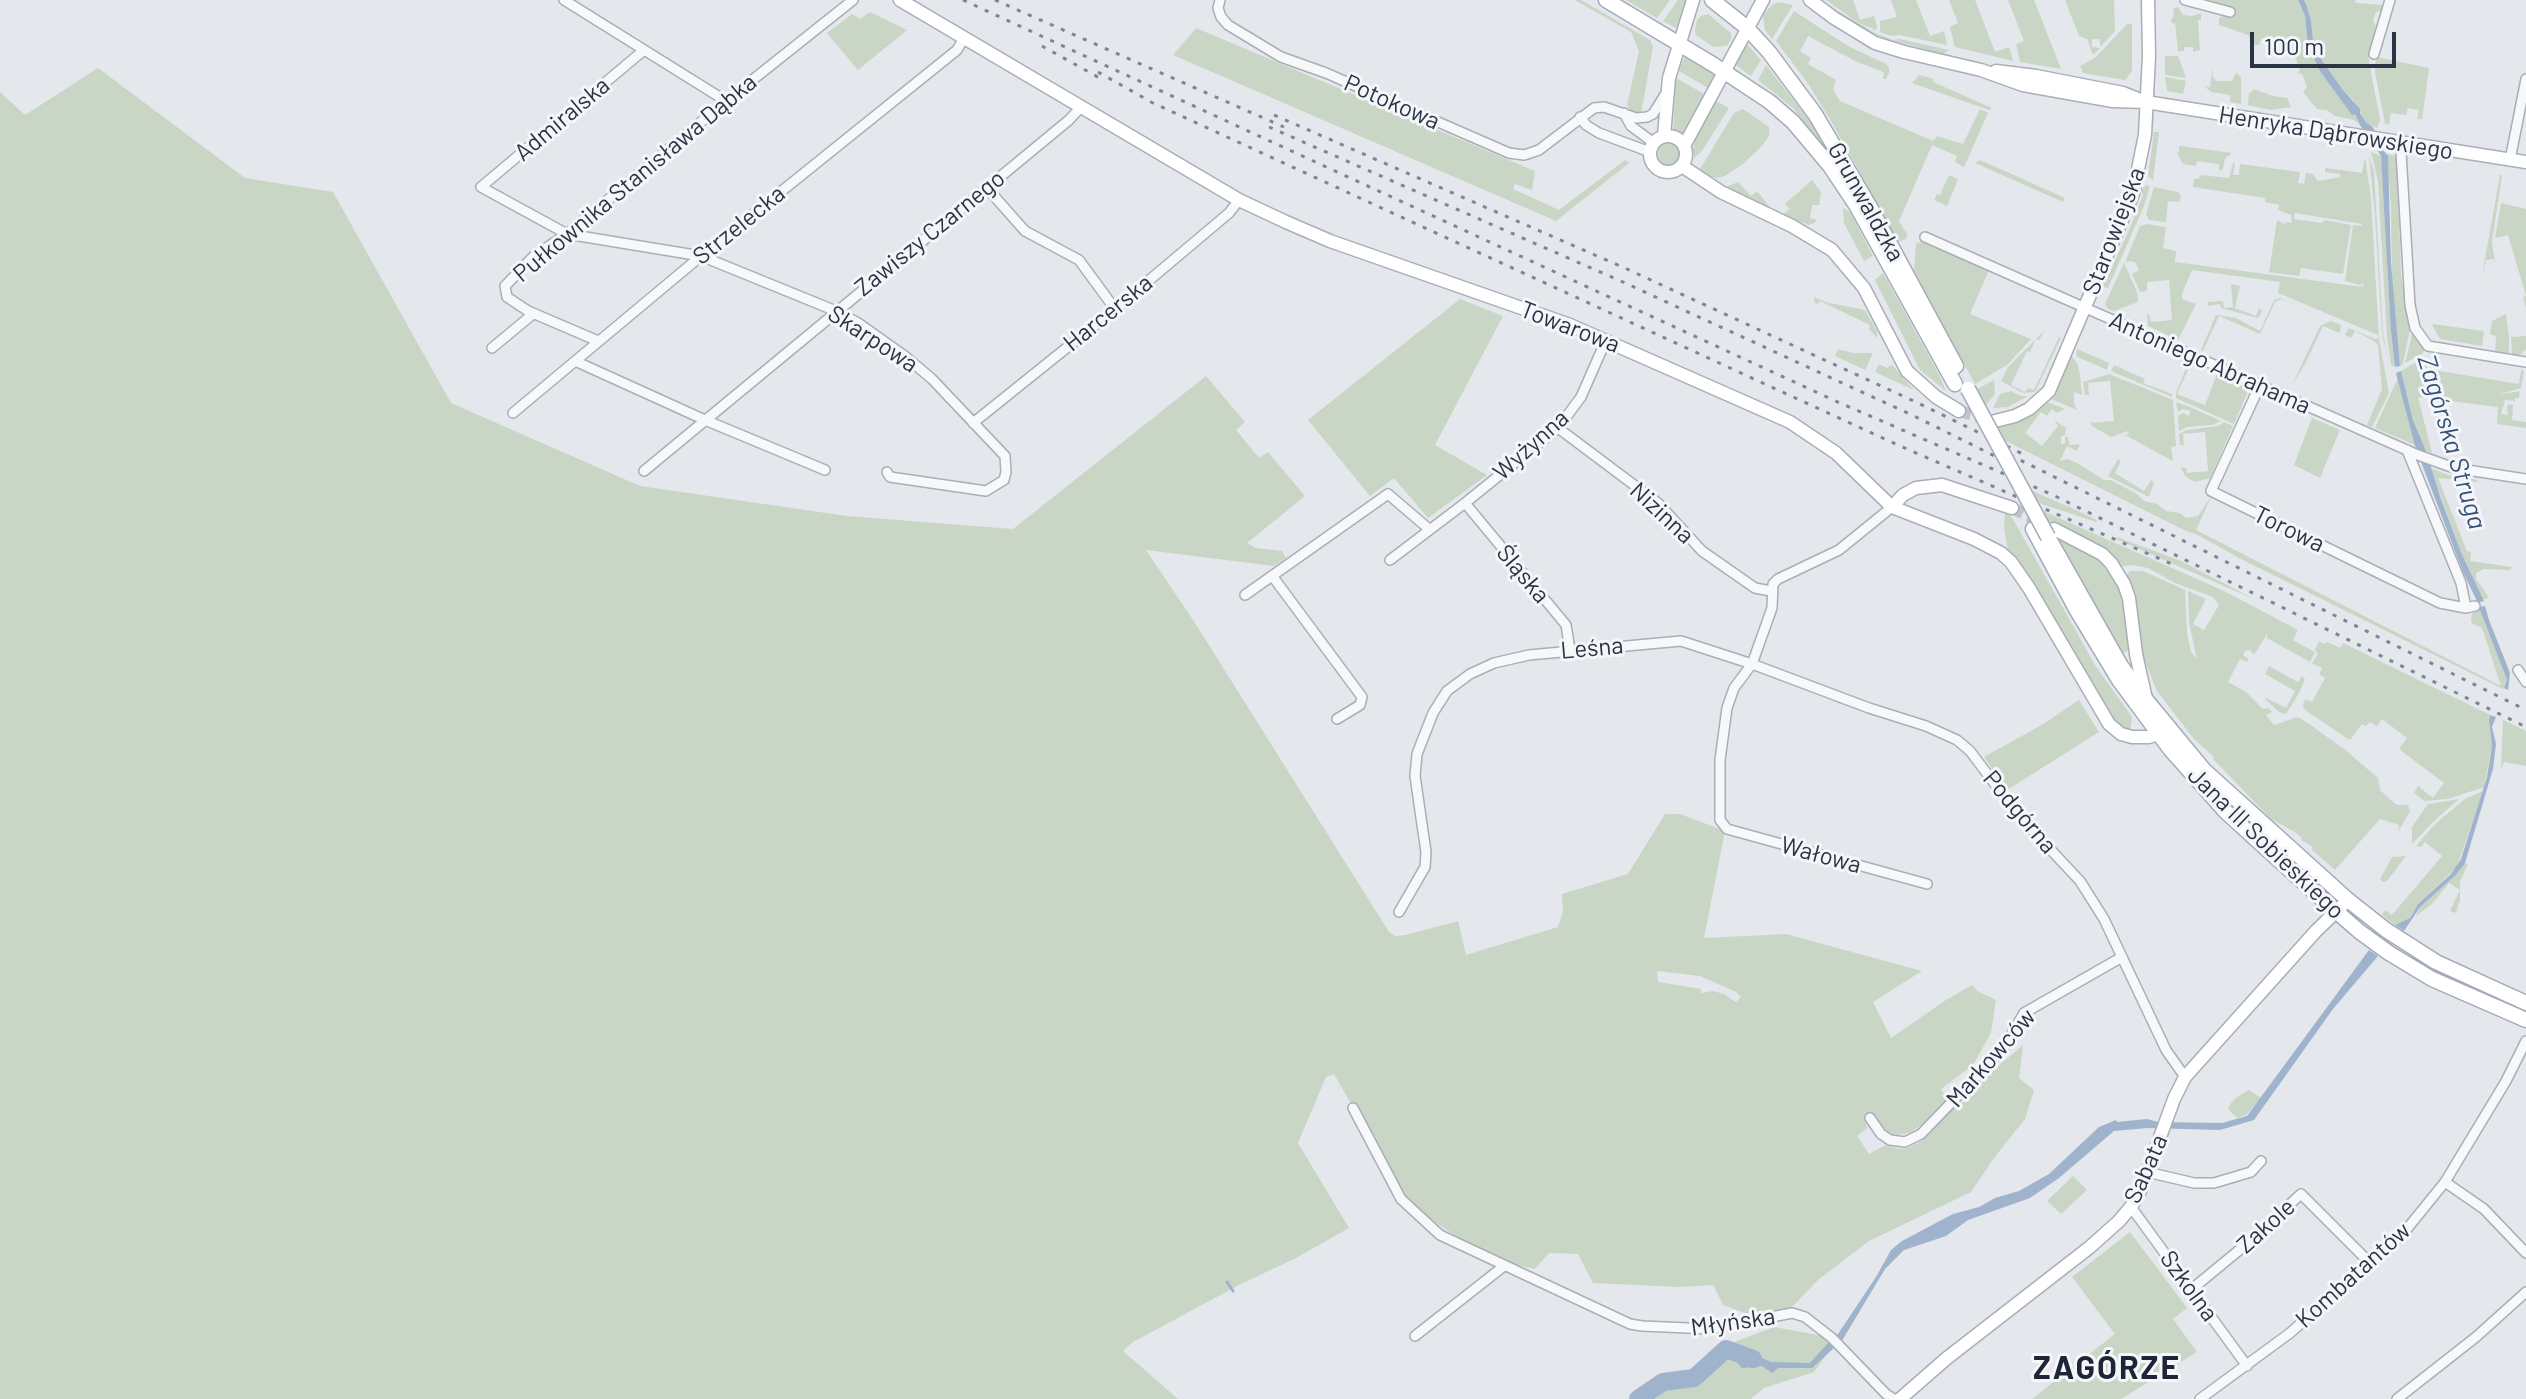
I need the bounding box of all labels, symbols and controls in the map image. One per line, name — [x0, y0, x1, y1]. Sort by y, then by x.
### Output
scale bar — [2254, 16, 2400, 66]
text: 100 m — [2264, 31, 2324, 60]
street label: Pułkownika Stanisława Dąbka — [507, 68, 763, 288]
street label: Potokowa — [1340, 68, 1444, 136]
street label: Admiralska — [509, 71, 615, 167]
street label: Henryka Dąbrowskiego — [2217, 100, 2455, 166]
street label: Grunwaldzka — [1821, 137, 1911, 267]
street label: Starowiejska — [2077, 163, 2151, 299]
street label: Zawiszy Czarnego — [849, 164, 1011, 302]
street label: Strzelecka — [687, 179, 791, 271]
street label: Harcerska — [1058, 268, 1158, 358]
street label: Towarowa — [1516, 295, 1624, 359]
street label: Skarpowa — [822, 299, 924, 379]
street label: Antoniego Abrahama — [2105, 306, 2315, 420]
water label: Zagórska Struga — [2411, 351, 2493, 533]
street label: Wyżynna — [1487, 404, 1575, 486]
street label: Nizinna — [1624, 476, 1700, 550]
street label: Torowa — [2249, 499, 2329, 559]
street label: Śląska — [1490, 539, 1556, 609]
street label: Leśna — [1559, 631, 1625, 665]
street label: Jana III Sobieskiego — [2182, 761, 2350, 925]
street label: Podgórna — [1977, 765, 2063, 859]
street label: Wałowa — [1778, 830, 1864, 880]
street label: Markowców — [1940, 1003, 2042, 1113]
street label: Sabata — [2118, 1130, 2174, 1208]
street label: Zakole — [2231, 1192, 2301, 1260]
street label: Kombatantów — [2290, 1216, 2416, 1334]
street label: Szkolna — [2154, 1245, 2224, 1327]
street label: Młyńska — [1689, 1302, 1777, 1342]
district label: ZAGÓRZE — [2033, 1349, 2181, 1387]

